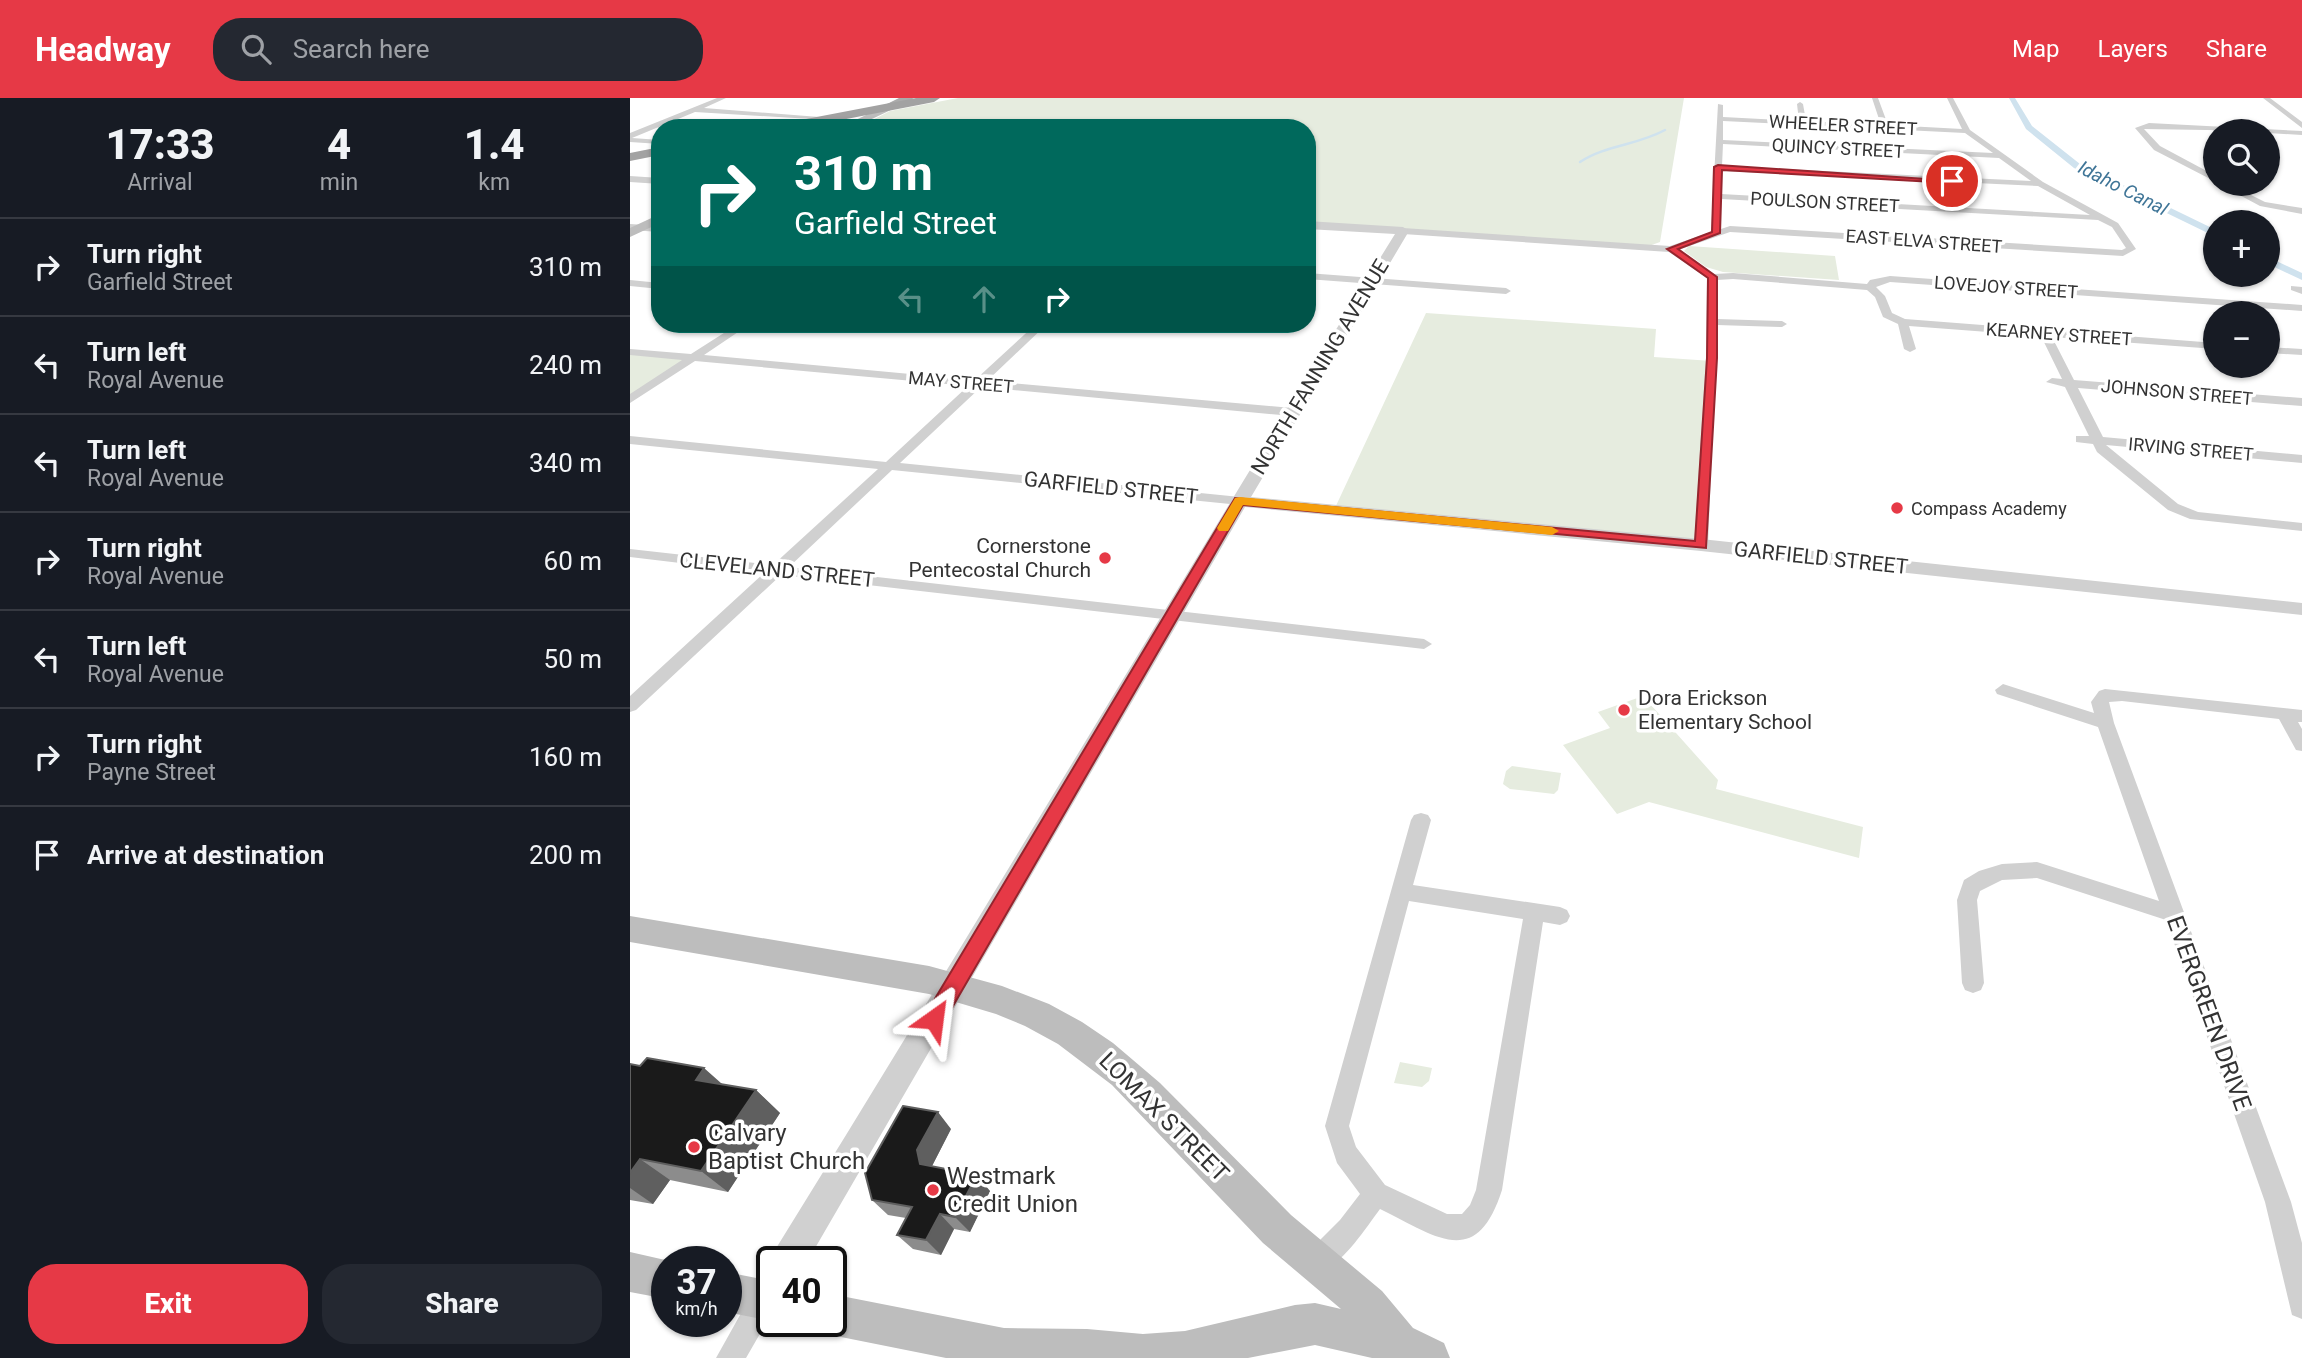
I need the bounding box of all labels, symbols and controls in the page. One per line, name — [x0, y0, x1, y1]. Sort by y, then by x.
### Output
search box — [213, 18, 703, 81]
text: Headway — [35, 30, 171, 69]
icon: search — [237, 30, 275, 68]
text: Search here — [293, 34, 429, 64]
text: Map — [2012, 35, 2060, 63]
text: Layers — [2098, 35, 2168, 63]
text: Share — [2206, 35, 2267, 63]
street label: WHEELER STREET — [1768, 111, 1918, 139]
map controls — [2203, 119, 2280, 378]
button: search — [2203, 119, 2280, 196]
text: 17:33 — [105, 120, 214, 169]
text: 4 — [327, 120, 351, 169]
text: 1.4 — [464, 120, 525, 169]
street label: QUINCY STREET — [1771, 134, 1905, 162]
text: 310 m — [794, 145, 933, 202]
icon: right — [679, 147, 770, 238]
pin — [1922, 151, 1982, 211]
water label: Idaho Canal — [2074, 156, 2172, 221]
icon: arrive — [1933, 162, 1971, 200]
text: Arrival — [127, 169, 193, 196]
text: min — [320, 169, 358, 196]
text: km — [478, 169, 510, 196]
street label: POULSON STREET — [1750, 188, 1900, 216]
text: Garfield Street — [794, 204, 997, 242]
button: + — [2203, 210, 2280, 287]
street label: EAST ELVA STREET — [1845, 225, 2003, 257]
text: Turn right — [87, 239, 202, 269]
icon: right — [28, 248, 66, 286]
text: 310 m — [529, 252, 602, 282]
street label: NORTH FANNING AVENUE — [1246, 255, 1394, 479]
text: Garfield Street — [87, 269, 233, 296]
street label: LOVEJOY STREET — [1933, 271, 2079, 303]
icon: left — [892, 280, 930, 318]
icon: ahead — [965, 280, 1003, 318]
icon: right — [1038, 280, 1076, 318]
button: − — [2203, 301, 2280, 378]
street label: KEARNEY STREET — [1985, 318, 2133, 350]
text: Turn left — [87, 337, 186, 367]
icon: left — [28, 346, 66, 384]
text: 240 m — [529, 350, 602, 380]
text: Royal Avenue — [87, 367, 224, 394]
street label: MAY STREET — [907, 367, 1015, 397]
street label: JOHNSON STREET — [2100, 375, 2254, 409]
street label: IRVING STREET — [2128, 433, 2255, 465]
text: Turn left — [87, 435, 186, 465]
icon: left — [28, 444, 66, 482]
text: 340 m — [529, 448, 602, 478]
text: Royal Avenue — [87, 465, 224, 492]
street label: GARFIELD STREET — [1023, 467, 1200, 509]
place label: Compass Academy — [1911, 498, 2067, 519]
marker: Compass Academy — [1889, 500, 1905, 516]
text: Turn right — [87, 533, 202, 563]
place label: Cornerstone Pentecostal Church — [908, 534, 1091, 582]
street label: GARFIELD STREET — [1733, 537, 1910, 579]
icon: right — [28, 542, 66, 580]
text: 60 m — [544, 546, 602, 576]
street label: CLEVELAND STREET — [678, 548, 876, 592]
marker: Cornerstone Pentecostal Church — [1097, 550, 1113, 566]
text: Royal Avenue — [87, 563, 224, 590]
text: Turn left — [87, 631, 186, 661]
icon: left — [28, 640, 66, 678]
text: 50 m — [544, 644, 602, 674]
text: Royal Avenue — [87, 661, 224, 688]
place label: Dora Erickson Elementary School — [1638, 686, 1812, 734]
marker: Dora Erickson Elementary School — [1616, 702, 1632, 718]
text: Turn right — [87, 729, 202, 759]
icon: right — [28, 738, 66, 776]
text: 160 m — [529, 742, 602, 772]
text: Payne Street — [87, 759, 216, 786]
icon: arrive — [28, 836, 66, 874]
text: Arrive at destination — [87, 840, 324, 870]
text: 200 m — [529, 840, 602, 870]
street label: EVERGREEN DRIVE — [2161, 912, 2257, 1114]
position arrow — [897, 982, 971, 1056]
street label: LOMAX STREET — [1093, 1046, 1235, 1188]
place label: Calvary Baptist Church — [708, 1119, 865, 1175]
marker: Calvary Baptist Church — [686, 1139, 702, 1155]
place label: Westmark Credit Union — [947, 1162, 1078, 1218]
marker: Westmark Credit Union — [925, 1182, 941, 1198]
speed limit sign: 40 — [756, 1246, 847, 1337]
text: 37 — [676, 1262, 717, 1303]
button: Exit — [28, 1264, 308, 1344]
button: Share — [322, 1264, 602, 1344]
text: km/h — [675, 1298, 718, 1319]

